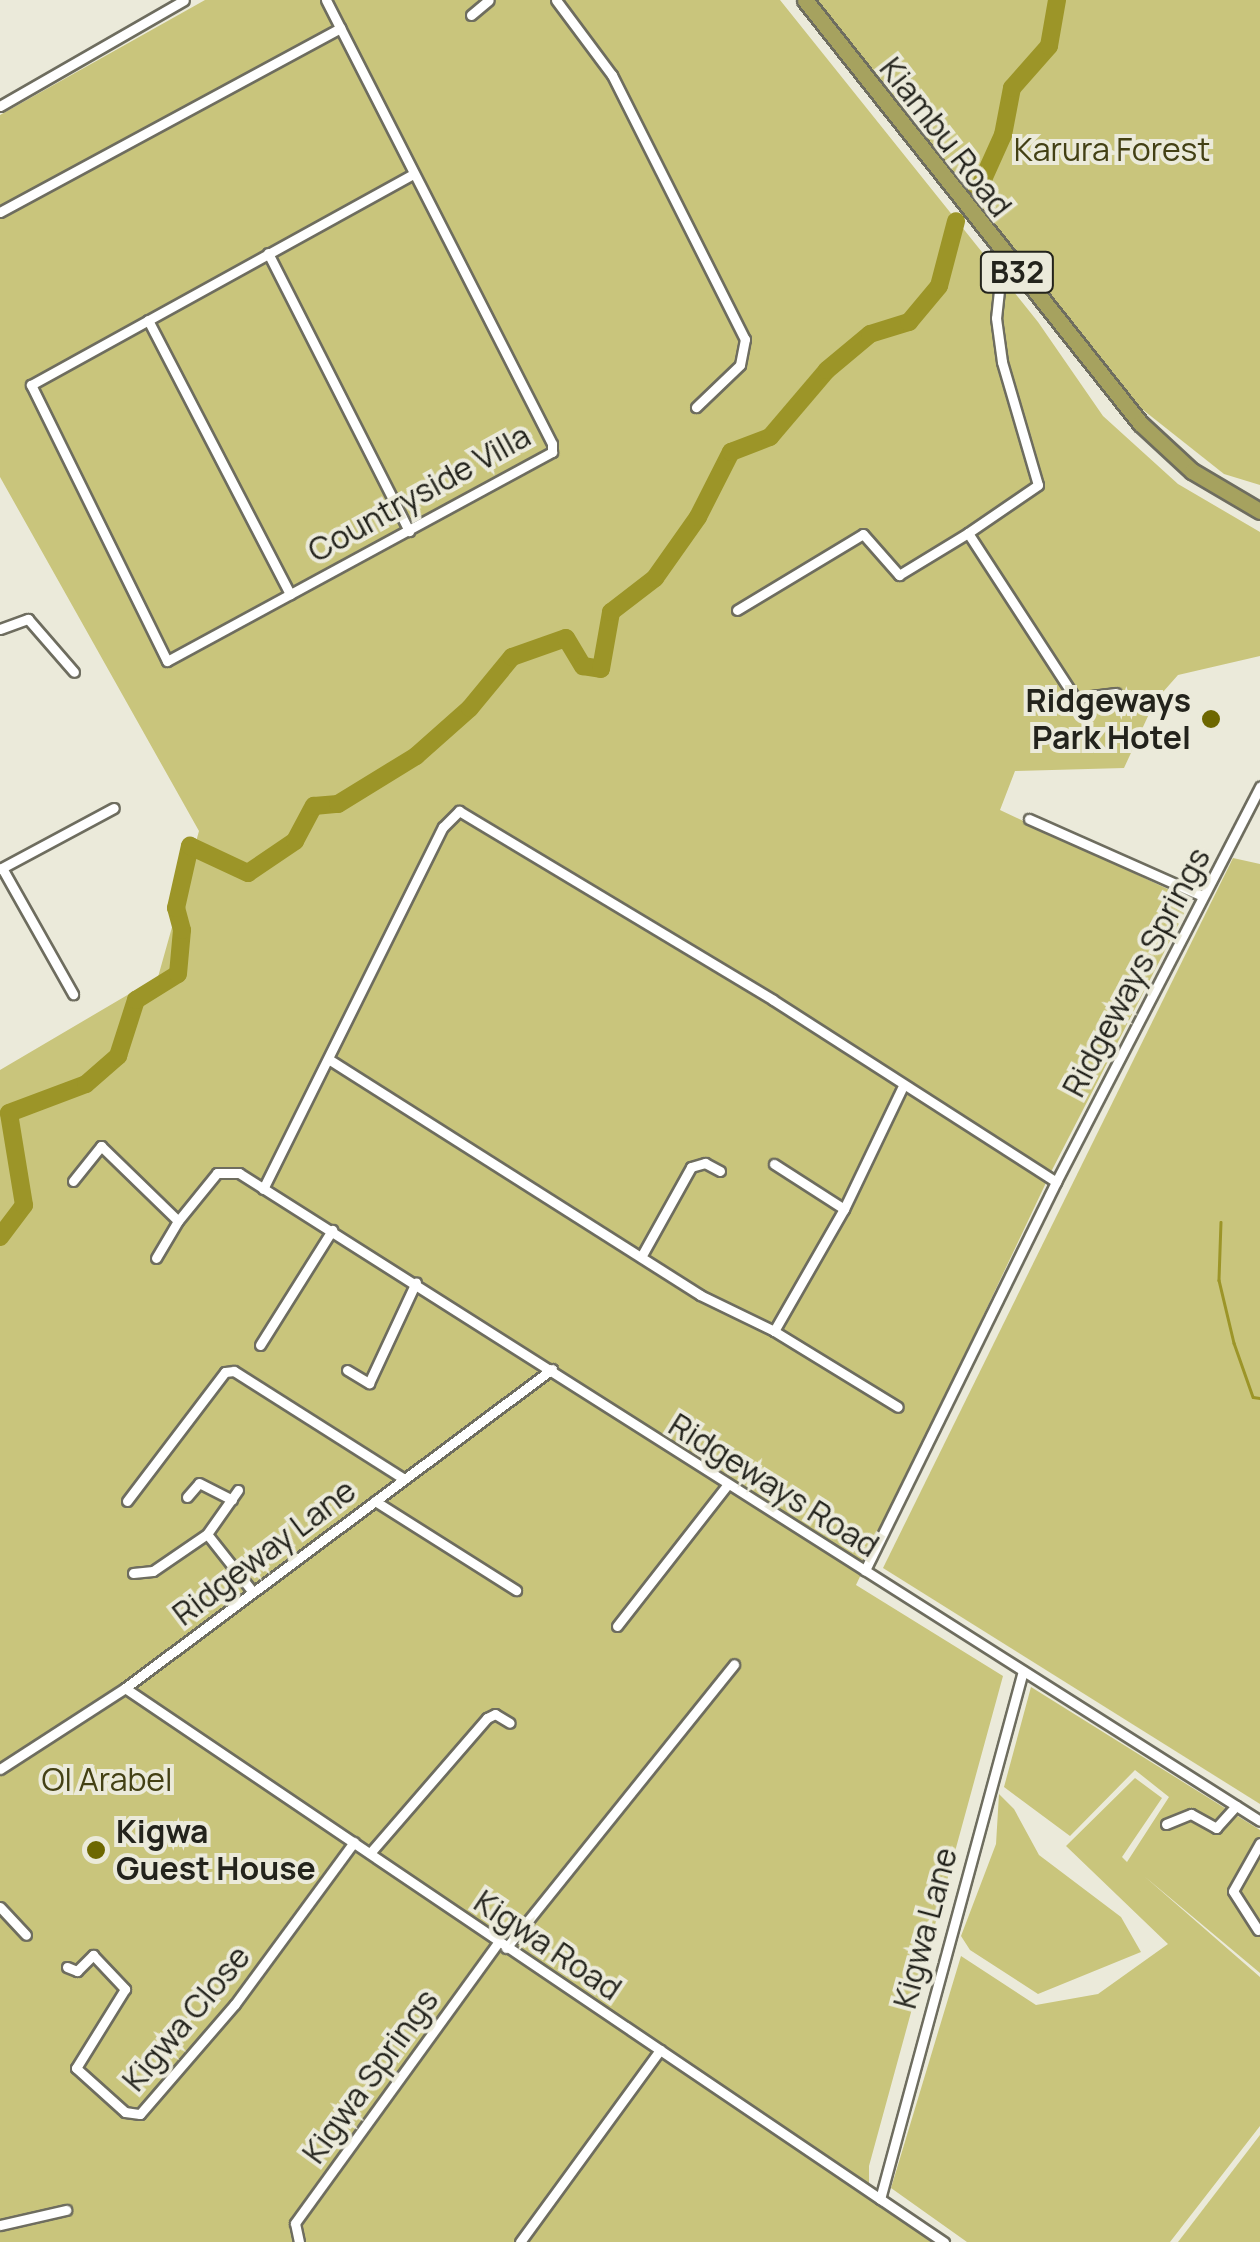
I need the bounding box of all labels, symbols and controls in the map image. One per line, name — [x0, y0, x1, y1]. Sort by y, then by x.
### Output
street label: Kiambu Road — [872, 50, 1020, 224]
park label: Karura Forest — [1014, 130, 1210, 168]
road number: B32 — [980, 247, 1054, 297]
street label: Countryside Villa — [301, 416, 537, 570]
place label: Ridgeways Park Hotel — [1025, 682, 1191, 757]
marker: Ridgeways Park Hotel — [1200, 708, 1222, 730]
street label: Ridgeways Springs — [1054, 841, 1218, 1103]
street label: Ridgeways Road — [662, 1405, 886, 1565]
street label: Ridgeway Lane — [165, 1471, 363, 1633]
park label: Ol Arabel — [41, 1760, 173, 1798]
place label: Kigwa Guest House — [116, 1813, 316, 1888]
marker: Kigwa Guest House — [85, 1839, 107, 1861]
street label: Kigwa Lane — [885, 1843, 965, 2013]
street label: Kigwa Road — [467, 1882, 629, 2008]
street label: Kigwa Close — [114, 1938, 258, 2098]
street label: Kigwa Springs — [294, 1982, 446, 2170]

